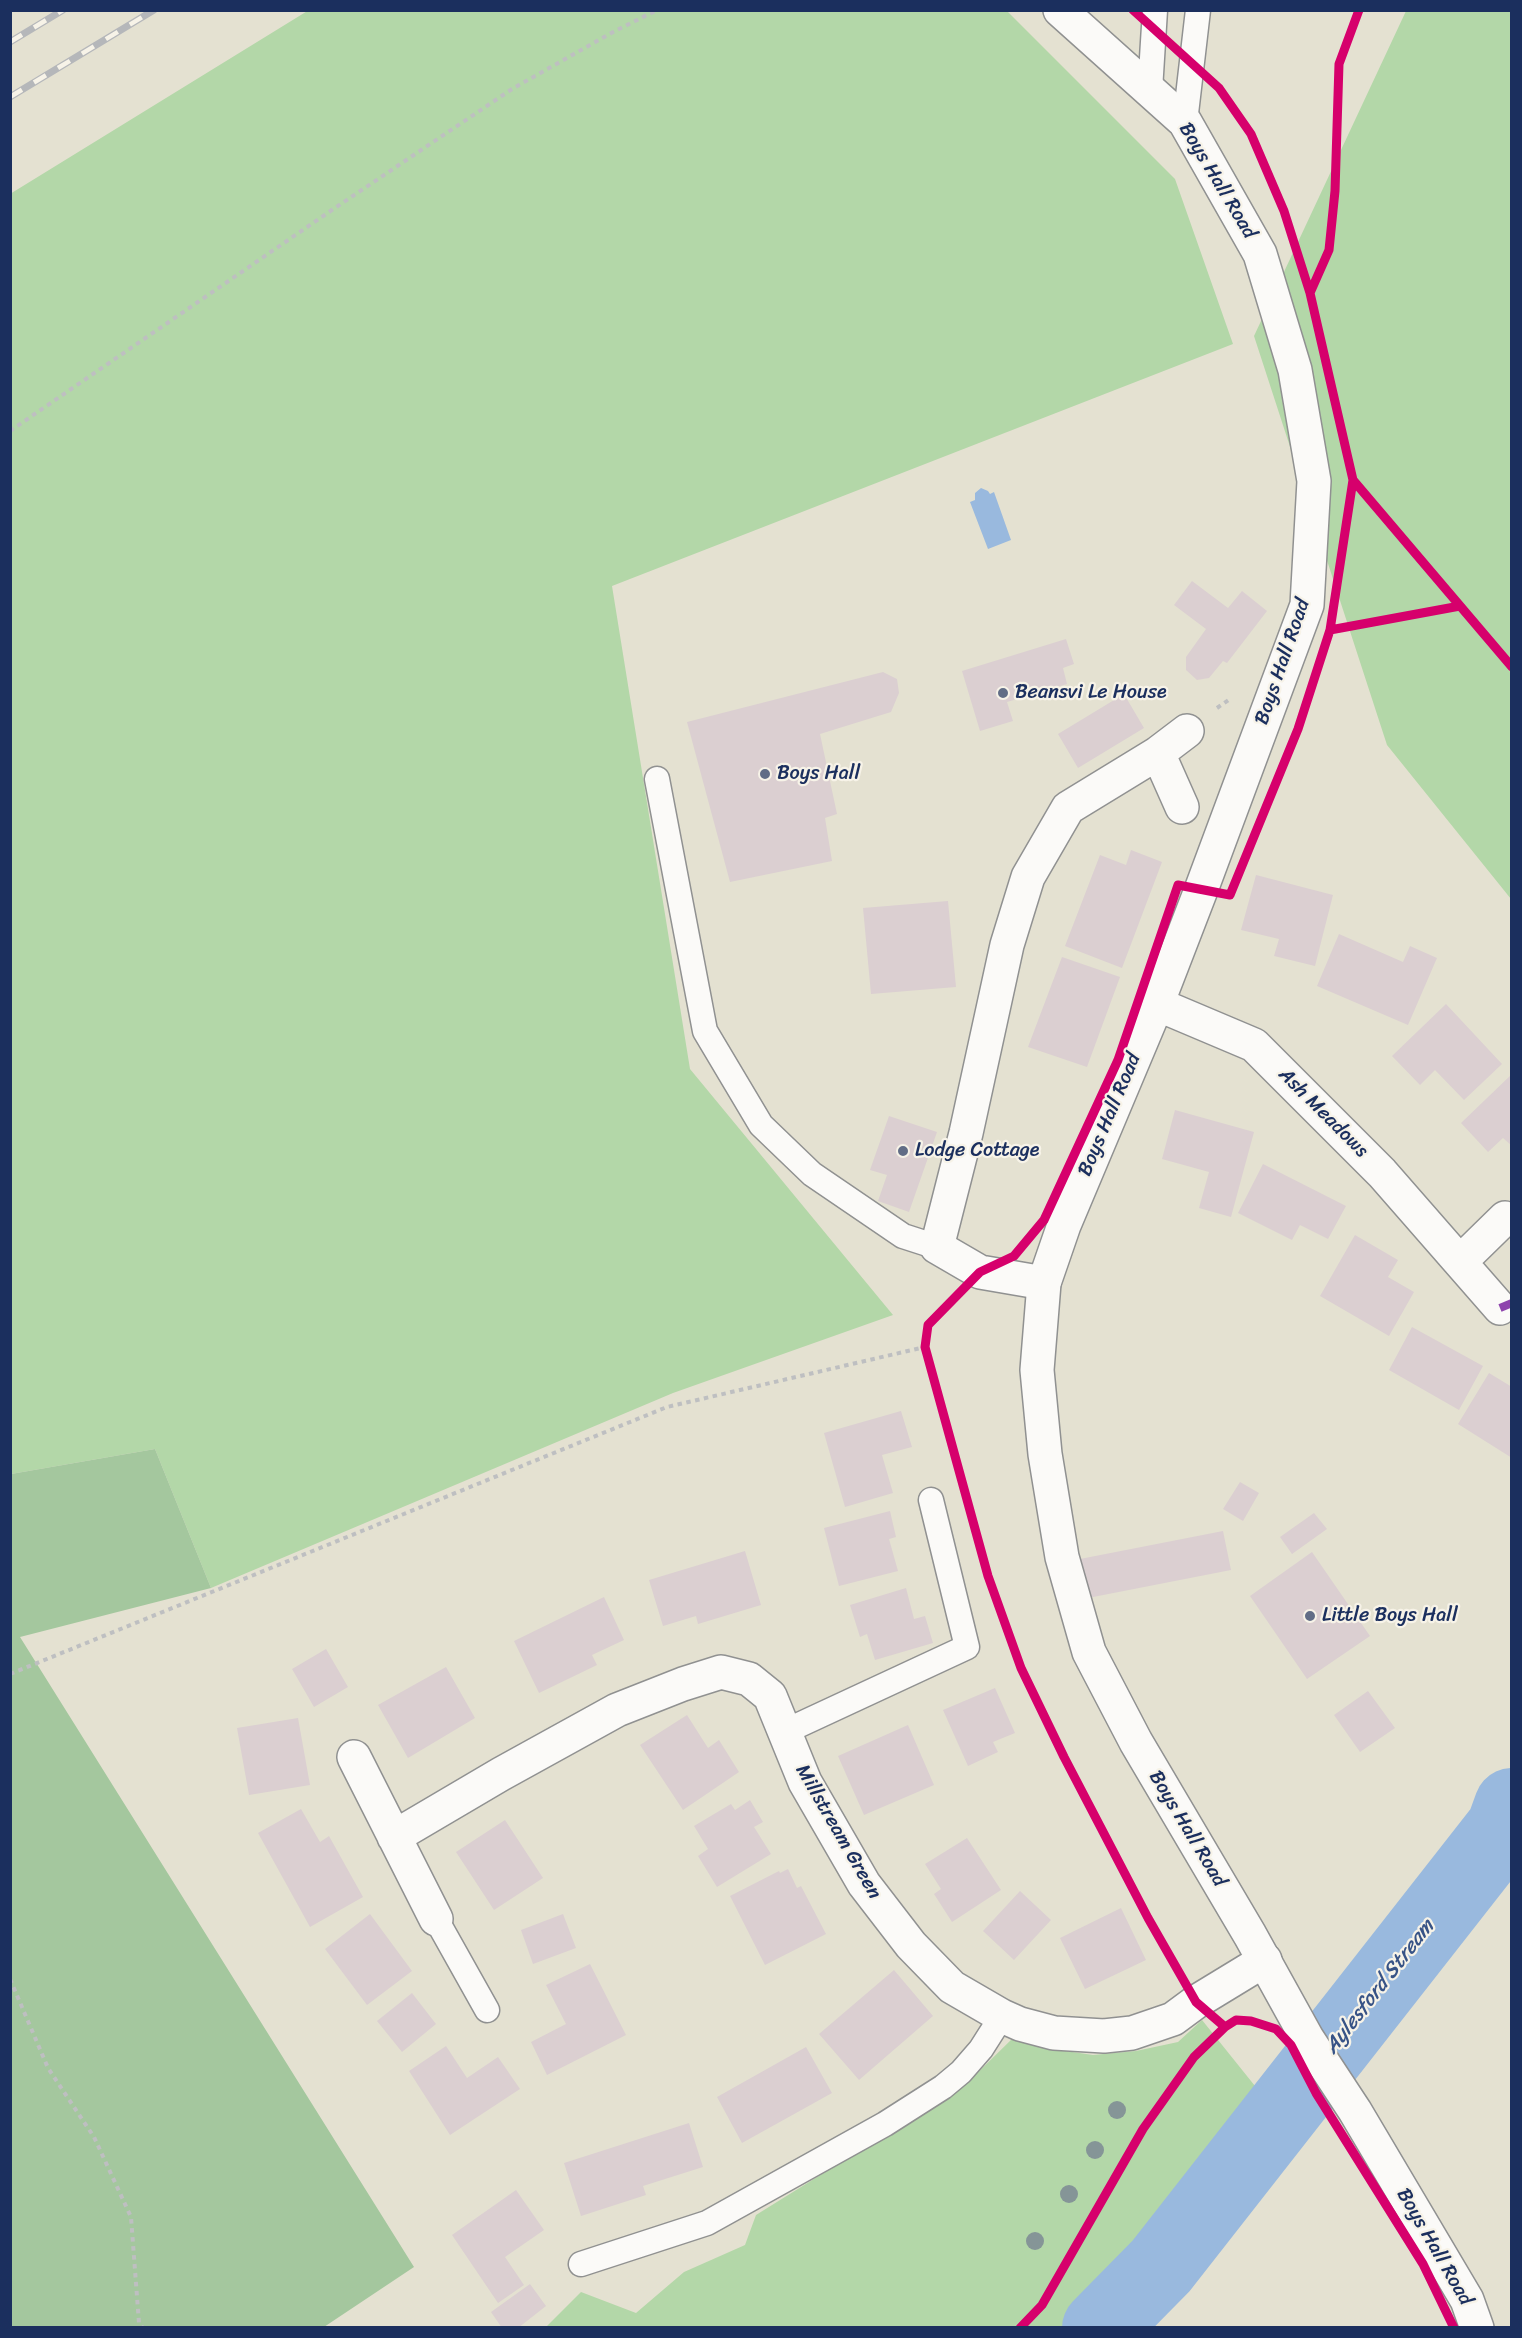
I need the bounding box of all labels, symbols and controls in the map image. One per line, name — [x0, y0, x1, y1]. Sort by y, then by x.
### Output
street label: Boys Hall Road — [1173, 119, 1261, 243]
street label: Boys Hall Road — [1250, 596, 1316, 728]
place label: Beansvi Le House — [1015, 681, 1167, 705]
marker: Beansvi Le House — [996, 686, 1010, 700]
place label: Boys Hall — [777, 762, 860, 786]
marker: Boys Hall — [758, 767, 772, 781]
street label: Boys Hall Road — [1073, 1050, 1147, 1180]
street label: Ash Meadows — [1273, 1063, 1373, 1163]
place label: Lodge Cottage — [915, 1139, 1039, 1163]
marker: Lodge Cottage — [896, 1144, 910, 1158]
place label: Little Boys Hall — [1322, 1604, 1458, 1628]
marker: Little Boys Hall — [1303, 1609, 1317, 1623]
street label: Millstream Green — [790, 1761, 886, 1903]
street label: Boys Hall Road — [1143, 1767, 1231, 1891]
water label: Aylesford Stream — [1320, 1915, 1440, 2059]
street label: Boys Hall Road — [1391, 2184, 1477, 2310]

